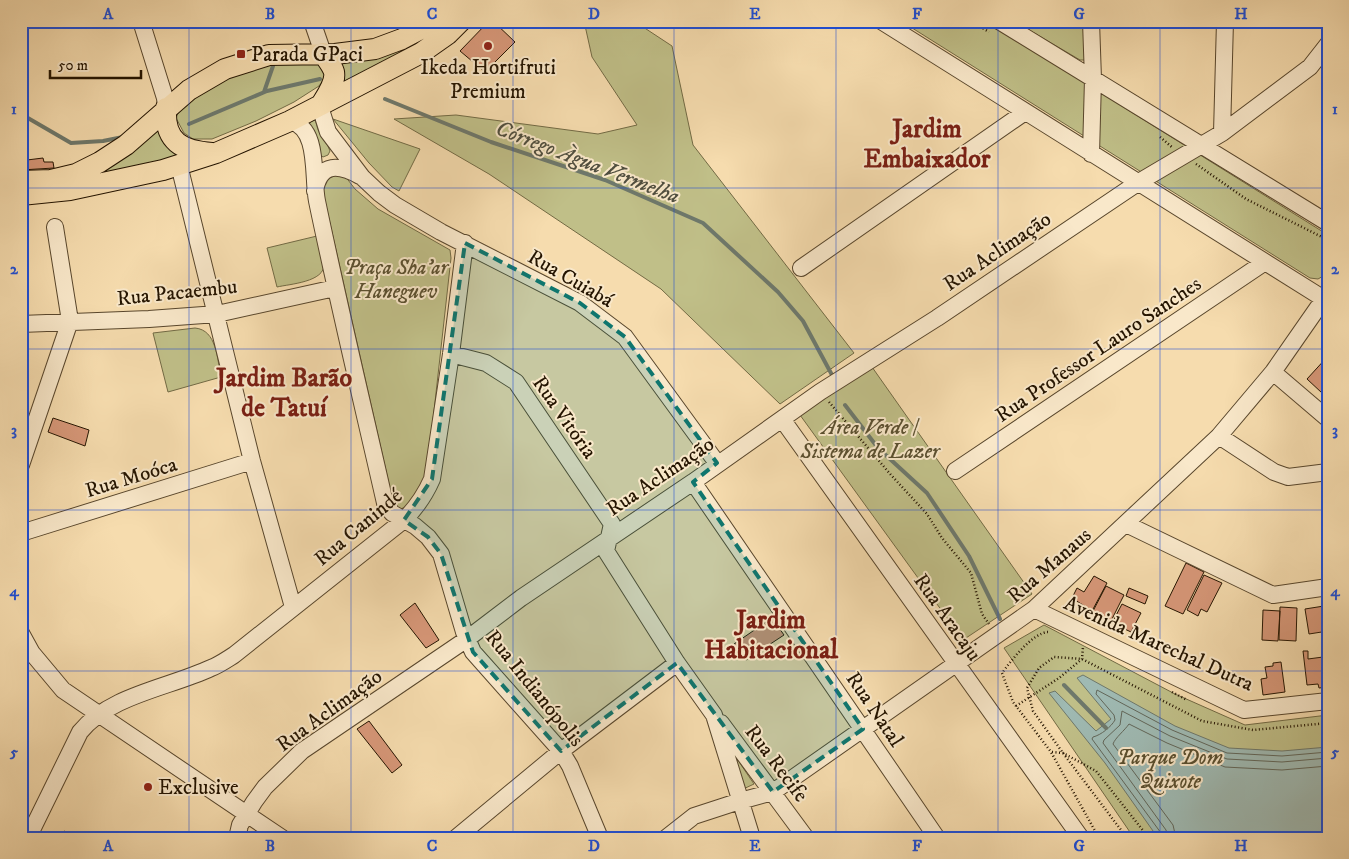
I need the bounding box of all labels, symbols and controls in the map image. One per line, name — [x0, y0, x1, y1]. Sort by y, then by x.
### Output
text: A — [102, 4, 114, 24]
text: B — [265, 4, 275, 24]
text: C — [427, 4, 437, 24]
text: D — [588, 4, 600, 24]
text: E — [749, 4, 761, 24]
text: F — [912, 4, 922, 24]
text: G — [1073, 4, 1085, 24]
text: H — [1234, 4, 1248, 24]
marker: Ikeda Hortifruti Premium — [482, 40, 494, 52]
place label: Parada GPaci — [251, 42, 363, 68]
scale bar — [50, 48, 141, 80]
marker: Parada GPaci — [235, 48, 247, 60]
place label: Ikeda Hortifruti Premium — [420, 55, 556, 105]
text: 50 m — [58, 56, 88, 75]
text: 1 — [11, 99, 17, 119]
text: 1 — [1332, 99, 1338, 119]
district label: Jardim Embaixador — [864, 113, 991, 176]
water label: Córrego Àgua Vermelha — [492, 115, 683, 210]
street label: Rua Aclimação — [939, 206, 1056, 297]
street label: Rua Cuiabá — [523, 244, 618, 314]
park label: Praça Sha'ar Haneguev — [344, 255, 449, 305]
text: 2 — [10, 259, 19, 279]
text: 2 — [1331, 259, 1340, 279]
street label: Rua Professor Lauro Sanches — [991, 271, 1206, 428]
street label: Rua Pacaembu — [116, 274, 239, 312]
district label: Jardim Barão de Tatuí — [213, 362, 352, 425]
street label: Rua Vitória — [526, 371, 602, 464]
park label: Área Verde / Sistema de Lazer — [800, 415, 941, 465]
text: 3 — [11, 420, 17, 440]
text: 3 — [1332, 420, 1338, 440]
street label: Rua Aclimação — [602, 431, 719, 522]
street label: Rua Moóca — [82, 452, 180, 504]
street label: Rua Canindé — [309, 483, 408, 572]
street label: Rua Manaus — [1002, 522, 1097, 609]
street label: Rua Aracaju — [908, 569, 987, 666]
text: 4 — [8, 581, 19, 601]
text: 4 — [1329, 581, 1340, 601]
street label: Avenida Marechal Dutra — [1060, 590, 1257, 697]
district label: Jardim Habitacional — [704, 604, 839, 667]
street label: Rua Indianópolis — [479, 625, 589, 752]
street label: Rua Aclimação — [272, 664, 388, 758]
street label: Rua Natal — [840, 667, 909, 753]
street label: Rua Recife — [739, 720, 814, 808]
text: 5 — [9, 742, 18, 762]
text: 5 — [1330, 742, 1339, 762]
park label: Parque Dom Quixote — [1117, 745, 1223, 795]
place label: Exclusive — [158, 775, 239, 801]
marker: Exclusive — [142, 781, 154, 793]
text: A — [102, 836, 114, 856]
text: B — [265, 836, 275, 856]
text: C — [427, 836, 437, 856]
text: D — [588, 836, 600, 856]
text: E — [749, 836, 761, 856]
text: F — [912, 836, 922, 856]
text: G — [1073, 836, 1085, 856]
text: H — [1234, 836, 1248, 856]

